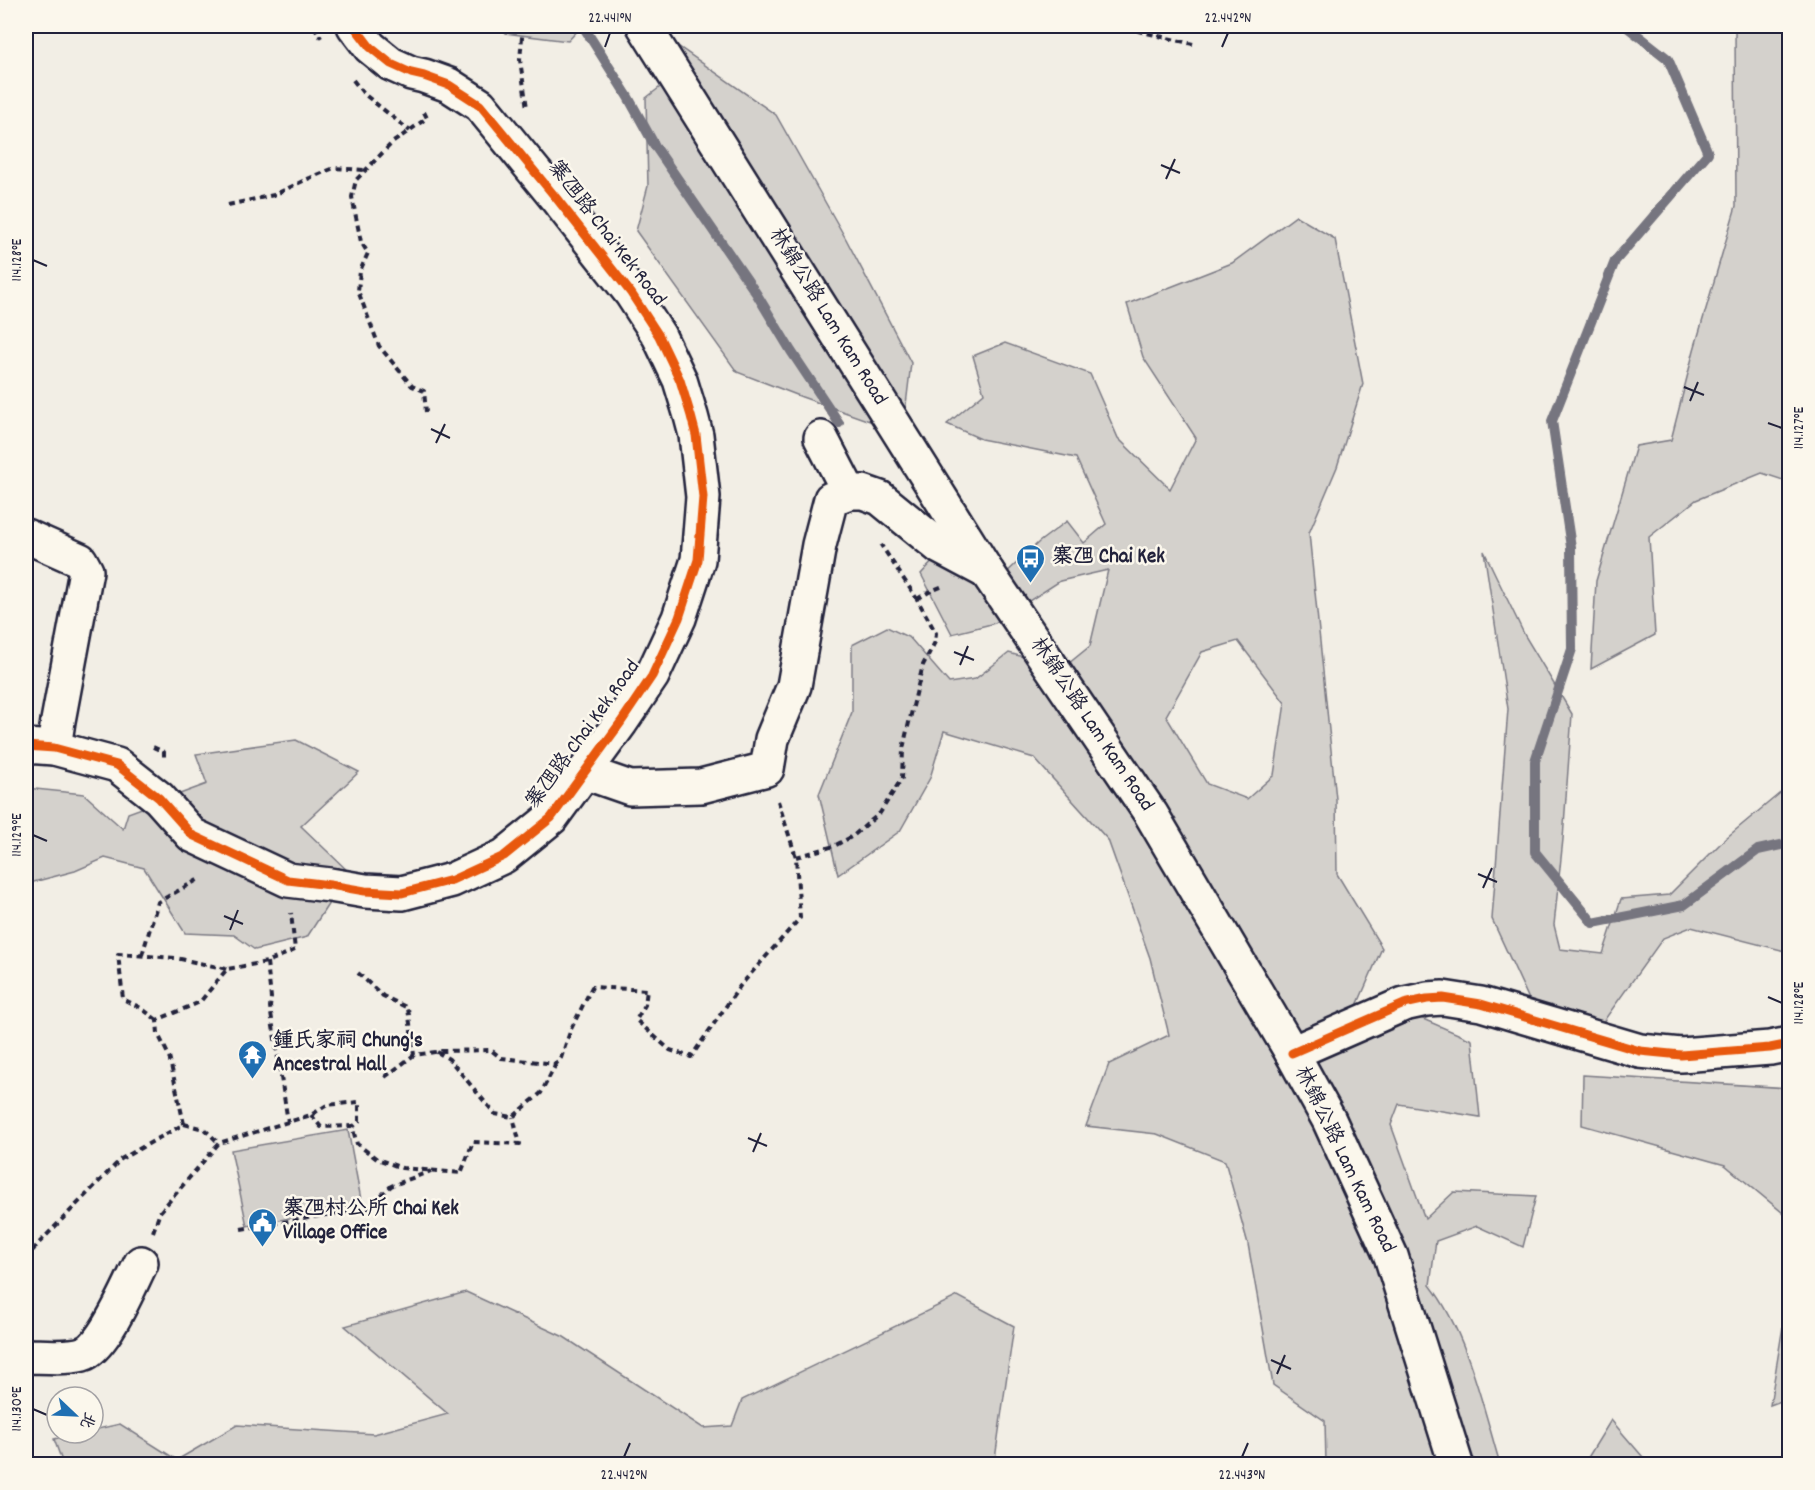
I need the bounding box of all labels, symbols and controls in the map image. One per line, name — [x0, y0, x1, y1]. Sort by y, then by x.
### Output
text: 22.441°N — [588, 8, 632, 30]
text: 22.442°N — [1205, 8, 1251, 30]
street label: 寨乪路 Chai Kek Road — [539, 155, 673, 313]
street label: 林錦公路 Lam Kam Road — [760, 222, 894, 412]
text: 114.128°E — [7, 238, 29, 281]
text: 114.127°E — [1789, 407, 1811, 449]
bus stop icon: 寨乪 Chai Kek — [1015, 542, 1047, 584]
place label: 寨乪 Chai Kek — [1052, 543, 1165, 573]
street label: 林錦公路 Lam Kam Road — [1021, 632, 1161, 818]
street label: 寨乪路 Chai Kek Road — [520, 654, 648, 816]
text: 114.129°E — [7, 813, 29, 857]
text: 114.128°E — [1789, 981, 1811, 1024]
place label: 鍾氏家祠 Chung's Ancestral Hall — [273, 1027, 423, 1081]
temple icon: 鍾氏家祠 Chung's Ancestral Hall — [236, 1038, 268, 1080]
street label: 林錦公路 Lam Kam Road — [1286, 1062, 1402, 1258]
place label: 寨乪村公所 Chai Kek Village Office — [283, 1195, 459, 1249]
public building icon: 寨乪村公所 Chai Kek Village Office — [246, 1206, 278, 1248]
north arrow — [45, 1385, 105, 1445]
text: 114.130°E — [7, 1386, 29, 1432]
text: 北 — [73, 1408, 100, 1432]
text: 22.442°N — [601, 1465, 647, 1487]
text: 22.443°N — [1219, 1465, 1265, 1487]

